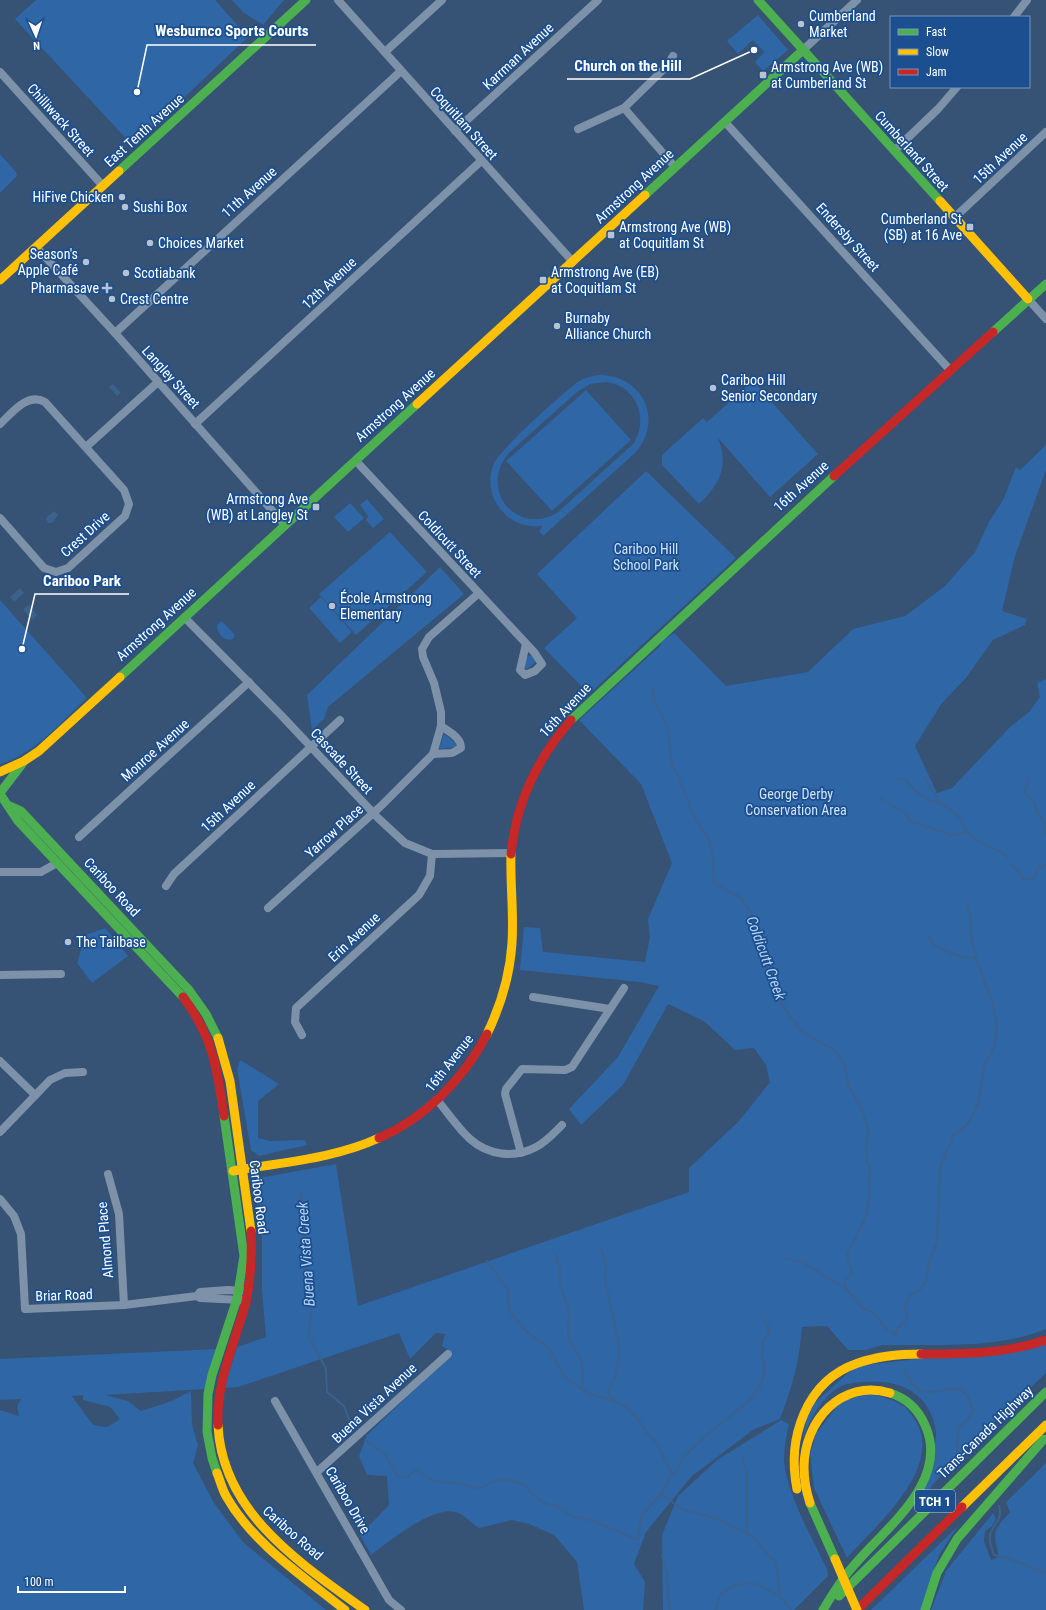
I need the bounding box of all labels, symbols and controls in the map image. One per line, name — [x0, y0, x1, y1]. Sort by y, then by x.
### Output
place label: Cumberland Market — [809, 8, 876, 40]
north arrow — [16, 16, 56, 56]
legend — [890, 16, 1030, 88]
callout: Wesburnco Sports Courts — [147, 18, 316, 45]
street label: Karrman Avenue — [479, 19, 557, 93]
marker: Cumberland Market — [796, 19, 806, 29]
text: Wesburnco Sports Courts — [155, 22, 309, 40]
text: Fast — [926, 25, 947, 39]
text: N — [33, 39, 40, 52]
text: Slow — [926, 45, 949, 59]
callout: Church on the Hill — [567, 52, 690, 79]
text: Church on the Hill — [574, 57, 682, 75]
place label: Armstrong Ave (WB) at Cumberland St — [771, 59, 883, 91]
text: Jam — [926, 65, 947, 79]
marker: Armstrong Ave (WB) at Cumberland St — [758, 70, 768, 80]
street label: Chilliwack Street — [24, 80, 98, 160]
street label: Coquitlam Street — [427, 83, 501, 163]
street label: East Tenth Avenue — [101, 90, 187, 170]
street label: Cumberland Street — [872, 108, 952, 194]
street label: 15th Avenue — [970, 129, 1031, 187]
street label: Armstrong Avenue — [591, 145, 677, 227]
street label: 11th Avenue — [218, 163, 280, 221]
place label: HiFive Chicken — [33, 189, 114, 205]
marker: HiFive Chicken — [117, 192, 127, 202]
place label: Sushi Box — [133, 199, 187, 215]
street label: Endersby Street — [813, 199, 883, 275]
marker: Sushi Box — [120, 202, 130, 212]
place label: Cumberland St (SB) at 16 Ave — [881, 211, 962, 244]
place label: Armstrong Ave (WB) at Coquitlam St — [619, 219, 731, 251]
marker: Cumberland St (SB) at 16 Ave — [965, 222, 975, 232]
marker: Armstrong Ave (WB) at Coquitlam St — [606, 230, 616, 240]
place label: Choices Market — [158, 235, 244, 251]
marker: Choices Market — [145, 238, 155, 248]
place label: Season's Apple Café — [18, 246, 78, 278]
street label: 12th Avenue — [299, 254, 360, 312]
marker: Season's Apple Café — [81, 257, 91, 267]
place label: Armstrong Ave (EB) at Coquitlam St — [551, 264, 659, 296]
place label: Scotiabank — [134, 265, 196, 281]
marker: Scotiabank — [121, 268, 131, 278]
marker: Armstrong Ave (EB) at Coquitlam St — [538, 275, 548, 285]
place label: Pharmasave — [31, 280, 99, 296]
marker: Pharmasave — [102, 283, 112, 293]
place label: Crest Centre — [120, 291, 189, 307]
marker: Crest Centre — [107, 294, 117, 304]
place label: Burnaby Alliance Church — [565, 310, 651, 342]
marker: Burnaby Alliance Church — [552, 321, 562, 331]
street label: Langley Street — [139, 342, 203, 412]
street label: Armstrong Avenue — [352, 365, 438, 445]
place label: Cariboo Hill Senior Secondary — [721, 372, 817, 404]
marker: Cariboo Hill Senior Secondary — [708, 383, 718, 393]
street label: 16th Avenue — [770, 457, 832, 515]
place label: Armstrong Ave (WB) at Langley St — [206, 491, 308, 524]
marker: Armstrong Ave (WB) at Langley St — [311, 502, 321, 512]
street label: Coldicutt Street — [415, 507, 485, 581]
street label: Crest Drive — [57, 508, 113, 560]
park label: Cariboo Hill School Park — [613, 541, 680, 573]
callout: Cariboo Park — [35, 567, 129, 594]
text: Cariboo Park — [43, 572, 122, 590]
street label: Armstrong Avenue — [113, 584, 199, 664]
place label: École Armstrong Elementary — [340, 589, 432, 622]
marker: École Armstrong Elementary — [327, 601, 337, 611]
street label: 16th Avenue — [536, 679, 594, 740]
street label: Monroe Avenue — [118, 715, 192, 785]
street label: Cascade Street — [308, 725, 376, 797]
street label: 15th Avenue — [198, 777, 259, 835]
park label: George Derby Conservation Area — [745, 786, 847, 818]
street label: Yarrow Place — [302, 801, 366, 861]
street label: Cariboo Road — [81, 854, 143, 920]
street label: Erin Avenue — [325, 909, 383, 965]
water label: Coldicutt Creek — [742, 914, 790, 1003]
place label: The Tailbase — [76, 934, 146, 950]
marker: The Tailbase — [63, 937, 73, 947]
street label: 16th Avenue — [422, 1031, 477, 1095]
street label: Cariboo Road — [247, 1159, 271, 1235]
street label: Almond Place — [94, 1201, 116, 1279]
water label: Buena Vista Creek — [293, 1201, 319, 1307]
street label: Briar Road — [35, 1286, 93, 1304]
street label: Buena Vista Avenue — [329, 1360, 420, 1446]
street label: Trans-Canada Highway — [934, 1382, 1036, 1482]
street label: Cariboo Drive — [323, 1464, 374, 1537]
road number: TCH 1 — [915, 1490, 955, 1512]
street label: Cariboo Road — [260, 1503, 326, 1563]
scale bar — [18, 1568, 125, 1594]
text: 100 m — [24, 1575, 54, 1589]

